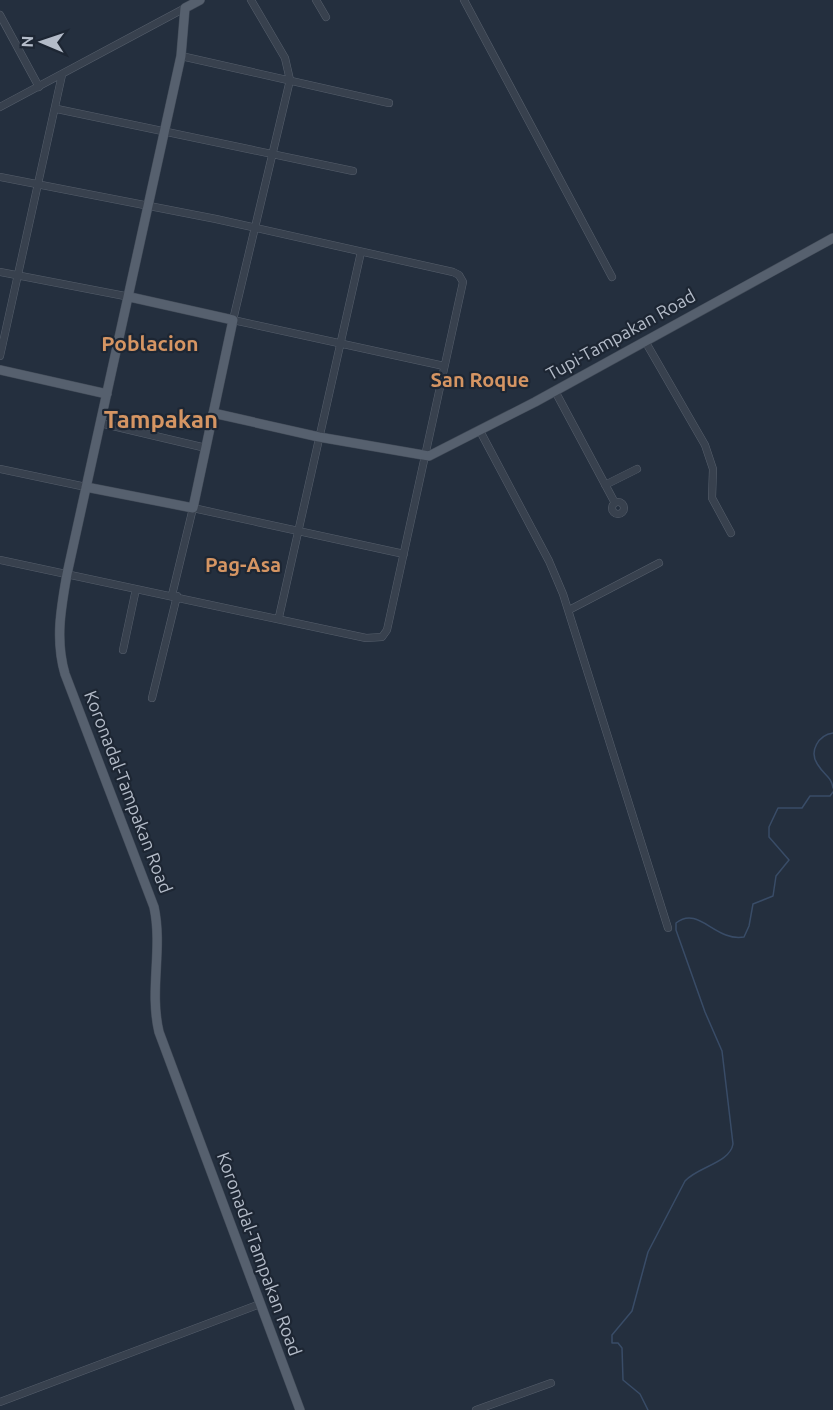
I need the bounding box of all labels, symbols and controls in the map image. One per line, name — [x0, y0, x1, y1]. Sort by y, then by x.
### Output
north arrow — [12, 12, 72, 72]
text: N — [18, 35, 36, 48]
street label: Tupi-Tampakan Road — [543, 285, 699, 383]
district label: Poblacion — [101, 331, 199, 355]
district label: San Roque — [431, 368, 529, 391]
district label: Tampakan — [104, 406, 218, 433]
district label: Pag-Asa — [205, 553, 281, 576]
street label: Koronadal-Tampakan Road — [81, 688, 177, 896]
street label: Koronadal-Tampakan Road — [214, 1149, 306, 1358]

